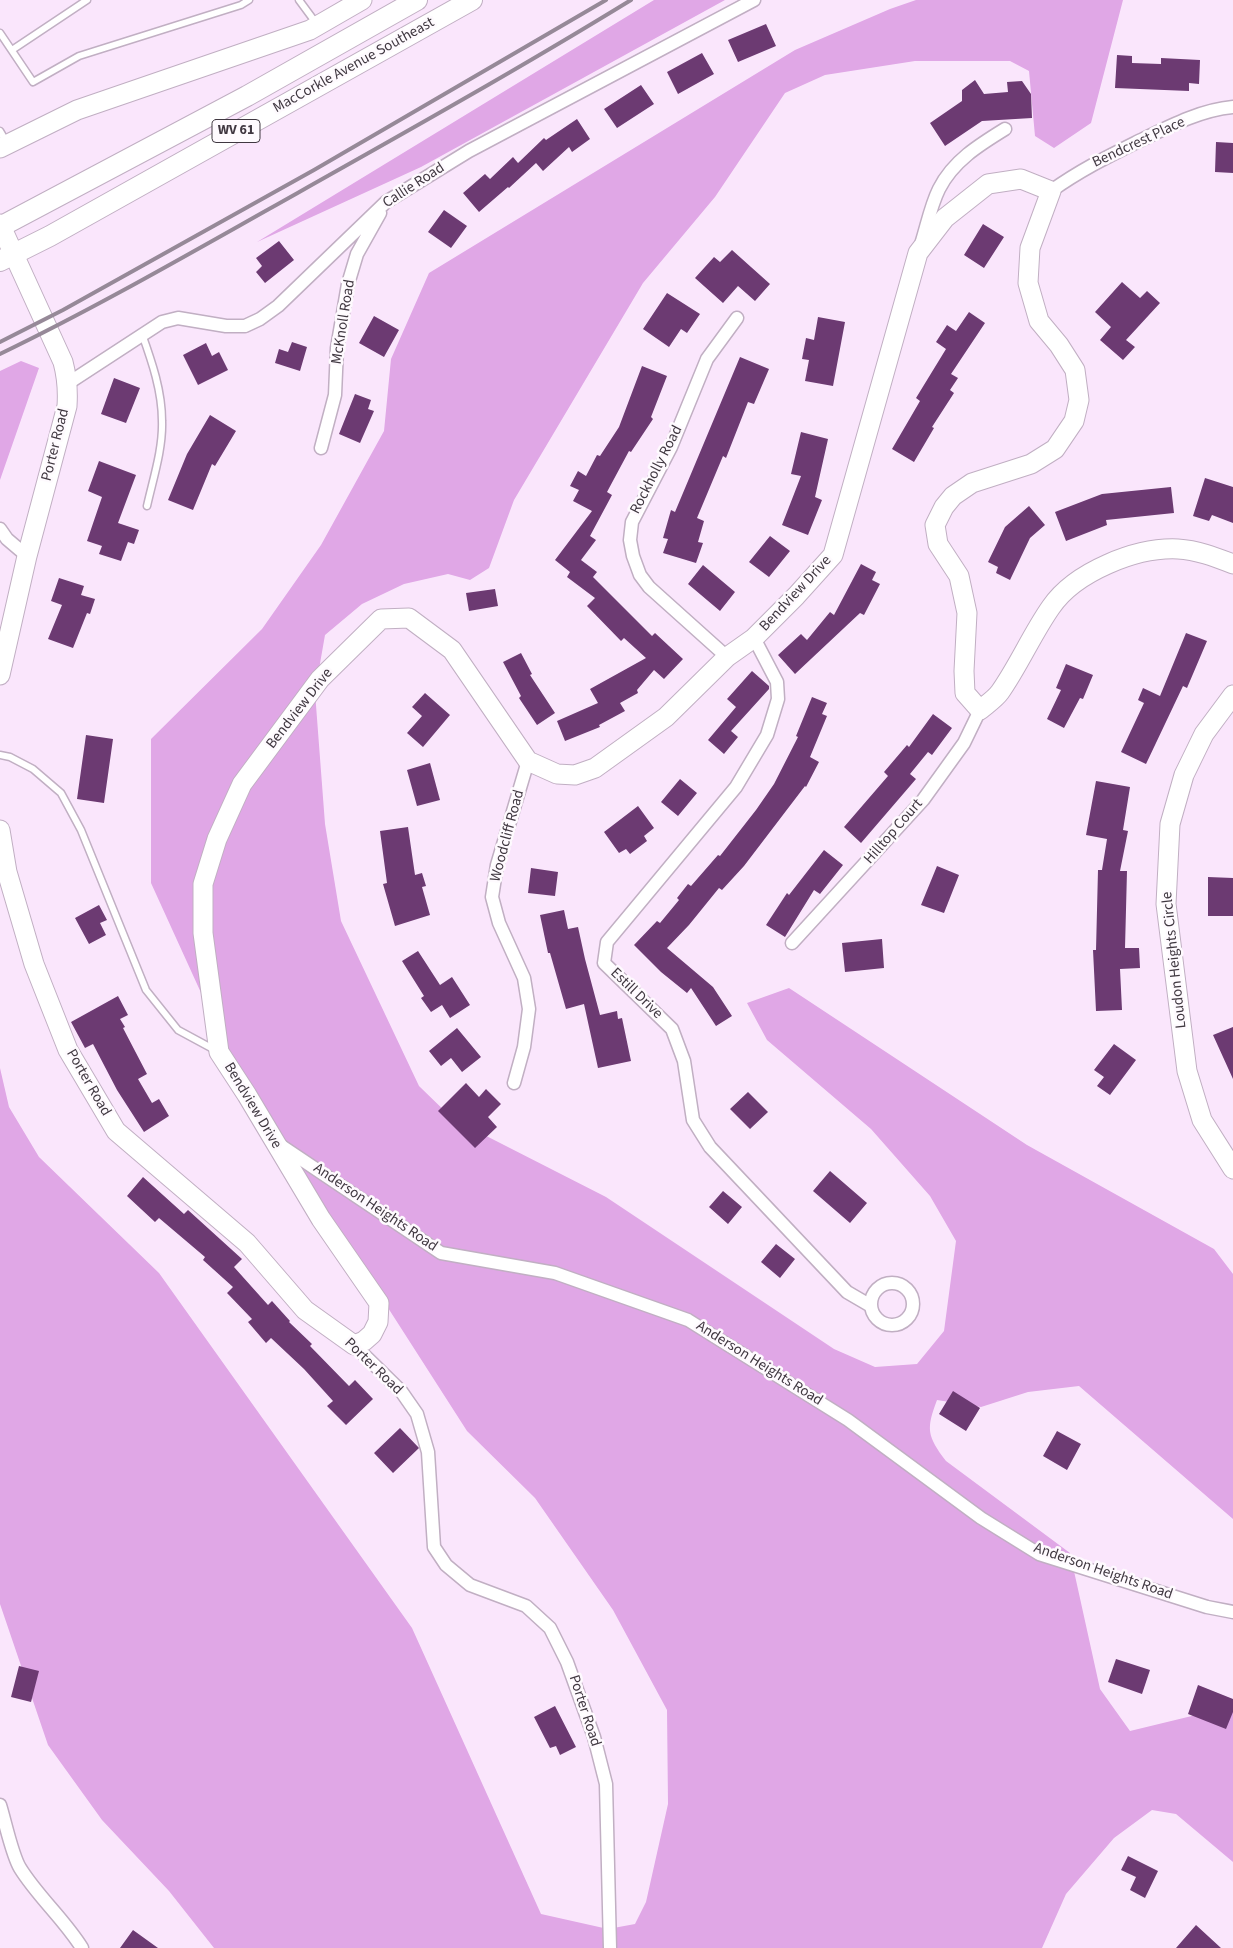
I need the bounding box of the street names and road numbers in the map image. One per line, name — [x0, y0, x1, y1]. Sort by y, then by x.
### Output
street label: MacCorkle Avenue Southeast — [270, 14, 438, 118]
street label: Bendcrest Place — [1090, 114, 1188, 172]
road number: WV 61 — [212, 120, 260, 142]
street label: Callie Road — [380, 159, 448, 213]
street label: McKnoll Road — [328, 278, 360, 366]
street label: Porter Road — [38, 407, 74, 483]
street label: Rockholly Road — [627, 423, 687, 517]
street label: Bendview Drive — [756, 552, 836, 636]
street label: Bendview Drive — [263, 665, 337, 753]
street label: Woodcliff Road — [487, 788, 529, 884]
street label: Hilltop Court — [861, 796, 927, 868]
street label: Loudon Heights Circle — [1159, 891, 1191, 1029]
street label: Estill Drive — [606, 965, 666, 1023]
street label: Porter Road — [62, 1046, 114, 1120]
street label: Bendview Drive — [219, 1060, 285, 1152]
street label: Anderson Heights Road — [309, 1160, 441, 1256]
street label: Anderson Heights Road — [692, 1318, 826, 1410]
street label: Porter Road — [340, 1335, 406, 1399]
street label: Anderson Heights Road — [1031, 1540, 1175, 1604]
street label: Porter Road — [564, 1673, 604, 1749]

